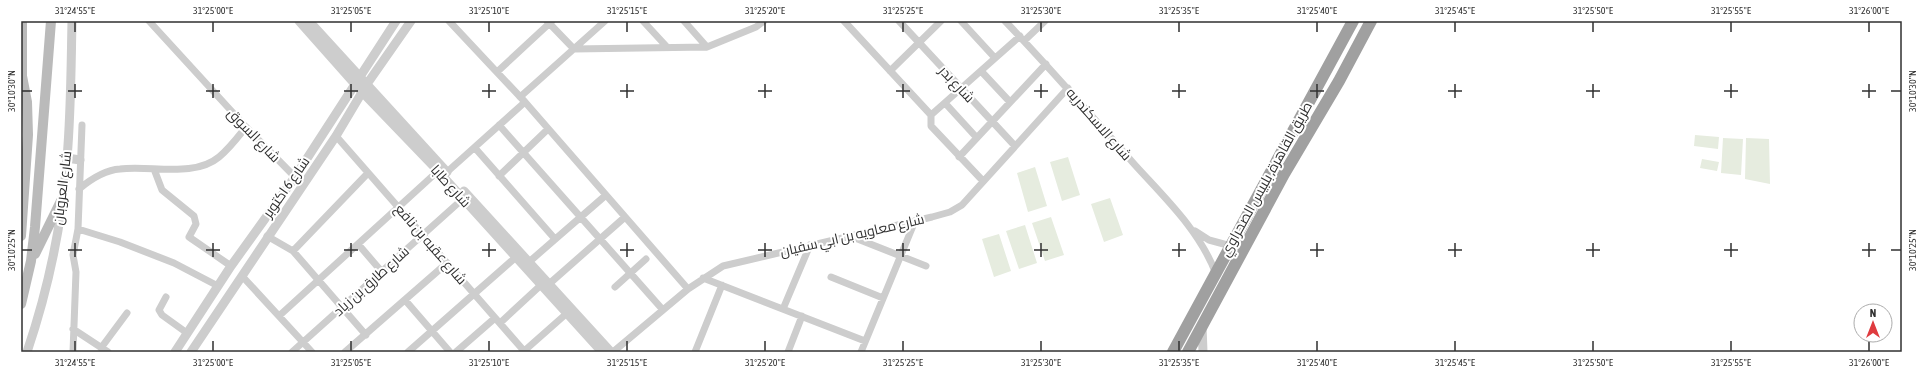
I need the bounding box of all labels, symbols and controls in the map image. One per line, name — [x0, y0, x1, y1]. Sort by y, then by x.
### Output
text: 31°24'55"E — [55, 5, 96, 16]
text: 31°25'00"E — [193, 5, 234, 16]
text: 31°25'05"E — [331, 5, 372, 16]
text: 31°25'10"E — [469, 5, 510, 16]
text: 31°25'15"E — [607, 5, 648, 16]
text: 31°25'20"E — [745, 5, 786, 16]
text: 31°25'25"E — [883, 5, 924, 16]
text: 31°25'30"E — [1021, 5, 1062, 16]
text: 31°25'35"E — [1159, 5, 1200, 16]
text: 31°25'40"E — [1297, 5, 1338, 16]
text: 31°25'45"E — [1435, 5, 1476, 16]
text: 31°25'50"E — [1573, 5, 1614, 16]
text: 31°25'55"E — [1711, 5, 1752, 16]
text: 31°26'00"E — [1849, 5, 1890, 16]
street label: شارع بدر — [935, 62, 978, 106]
text: 30°10'30"N — [6, 70, 17, 112]
text: 30°10'30"N — [1907, 70, 1918, 112]
street label: شارع الاسكندريه — [1062, 84, 1135, 164]
street label: طريق القاهرة, بلبيس الصحراوي — [1217, 99, 1319, 261]
street label: شارع السوق — [224, 105, 284, 166]
street label: شارع العروبان — [50, 150, 75, 226]
street label: شارع 6 اكتوبر — [259, 154, 314, 222]
street label: شارع طابا — [427, 162, 474, 211]
street label: شارع عقبه بن نافع — [391, 201, 470, 288]
street label: شارع معاويه بن ابي سفيان — [778, 211, 927, 263]
text: 30°10'25"N — [6, 229, 17, 271]
text: 30°10'25"N — [1907, 229, 1918, 271]
street label: شارع طارق بن زياد — [330, 243, 413, 320]
north arrow — [1853, 303, 1893, 343]
text: N — [1870, 307, 1876, 319]
text: 31°24'55"E — [55, 357, 96, 368]
text: 31°25'00"E — [193, 357, 234, 368]
text: 31°25'05"E — [331, 357, 372, 368]
text: 31°25'10"E — [469, 357, 510, 368]
text: 31°25'15"E — [607, 357, 648, 368]
text: 31°25'20"E — [745, 357, 786, 368]
text: 31°25'25"E — [883, 357, 924, 368]
text: 31°25'30"E — [1021, 357, 1062, 368]
text: 31°25'35"E — [1159, 357, 1200, 368]
text: 31°25'40"E — [1297, 357, 1338, 368]
text: 31°25'45"E — [1435, 357, 1476, 368]
text: 31°25'50"E — [1573, 357, 1614, 368]
text: 31°25'55"E — [1711, 357, 1752, 368]
text: 31°26'00"E — [1849, 357, 1890, 368]

